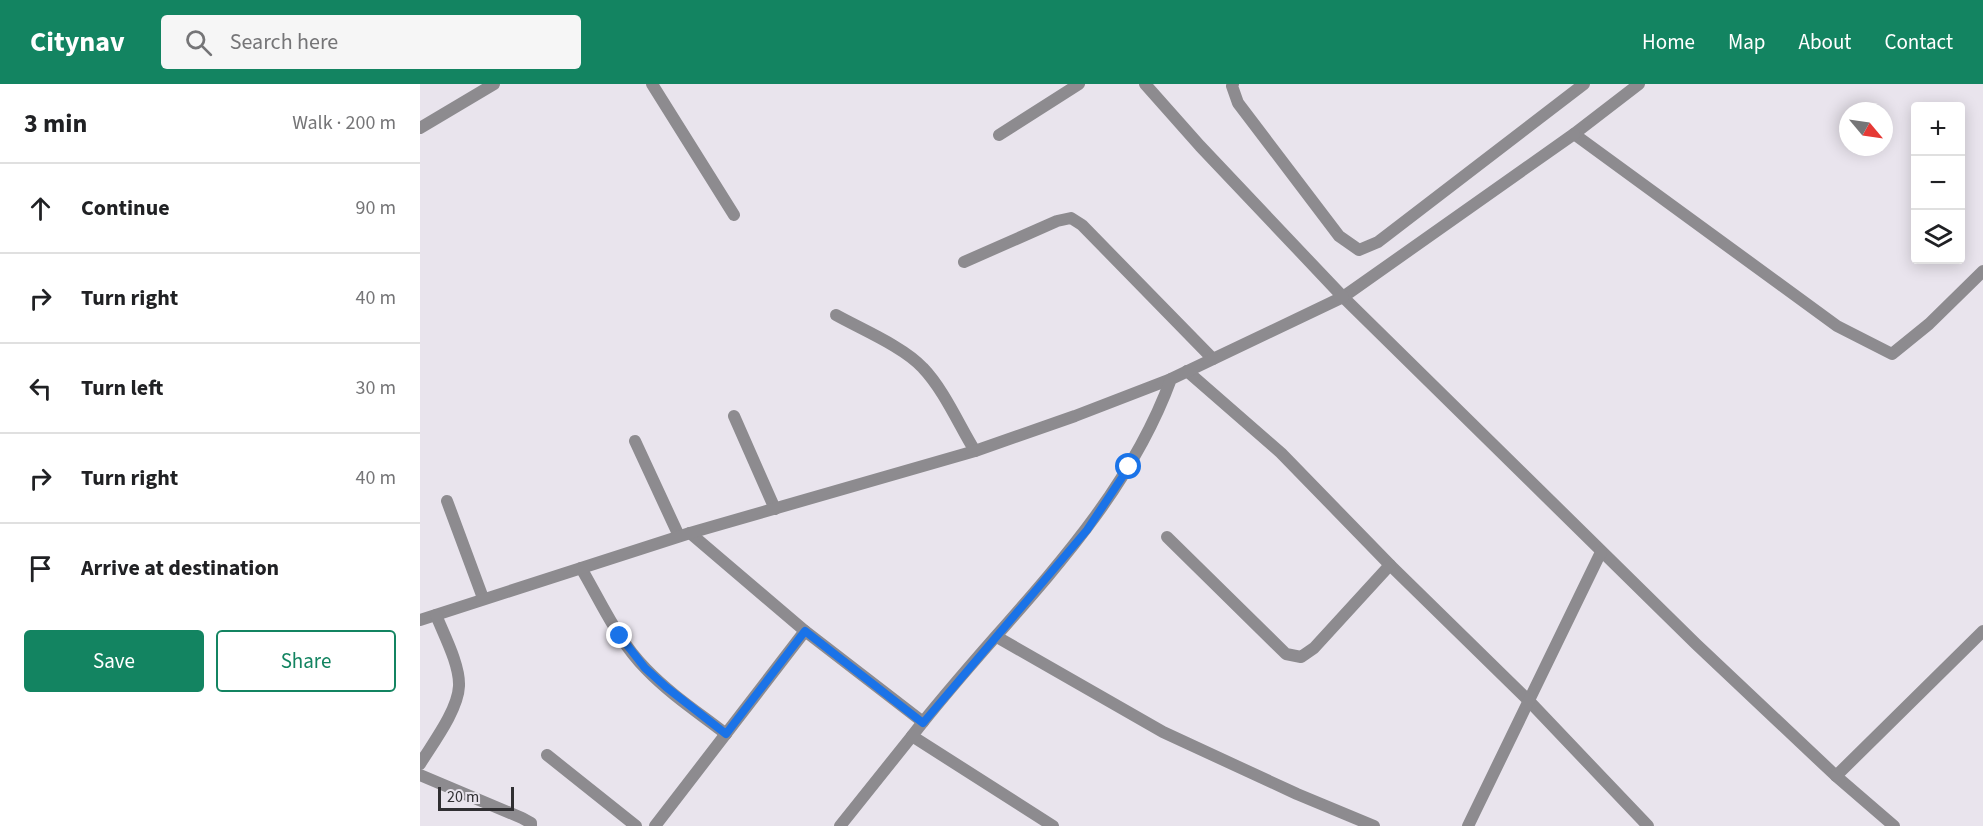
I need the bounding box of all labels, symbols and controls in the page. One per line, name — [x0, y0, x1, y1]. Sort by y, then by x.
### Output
search box — [161, 15, 581, 69]
text: Citynav — [30, 22, 125, 62]
icon: search — [182, 26, 215, 59]
text: Search here — [230, 26, 338, 58]
text: Home — [1642, 27, 1695, 57]
text: Map — [1728, 27, 1766, 57]
text: About — [1799, 27, 1851, 57]
text: Contact — [1884, 27, 1953, 57]
north arrow — [1839, 102, 1893, 156]
map controls — [1911, 102, 1965, 264]
button: + — [1911, 102, 1965, 156]
text: 3 min — [24, 105, 87, 142]
text: Walk · 200 m — [292, 109, 396, 137]
button: − — [1911, 156, 1965, 210]
icon: ahead — [24, 192, 57, 225]
text: Continue — [81, 192, 170, 224]
text: 90 m — [356, 194, 396, 222]
button: layers — [1911, 210, 1965, 264]
icon: right — [24, 282, 57, 315]
text: Turn right — [81, 282, 178, 314]
text: 40 m — [356, 284, 396, 312]
icon: left — [24, 372, 57, 405]
text: Turn left — [81, 372, 163, 404]
text: 30 m — [356, 374, 396, 402]
route start — [1115, 453, 1141, 479]
icon: right — [24, 462, 57, 495]
text: Turn right — [81, 462, 178, 494]
text: 40 m — [356, 464, 396, 492]
icon: arrive — [24, 552, 57, 585]
text: Arrive at destination — [81, 552, 279, 584]
route end — [606, 622, 632, 648]
button: Save — [24, 630, 204, 692]
button: Share — [216, 630, 396, 692]
scale bar — [438, 784, 514, 812]
text: 20 m — [447, 786, 479, 808]

